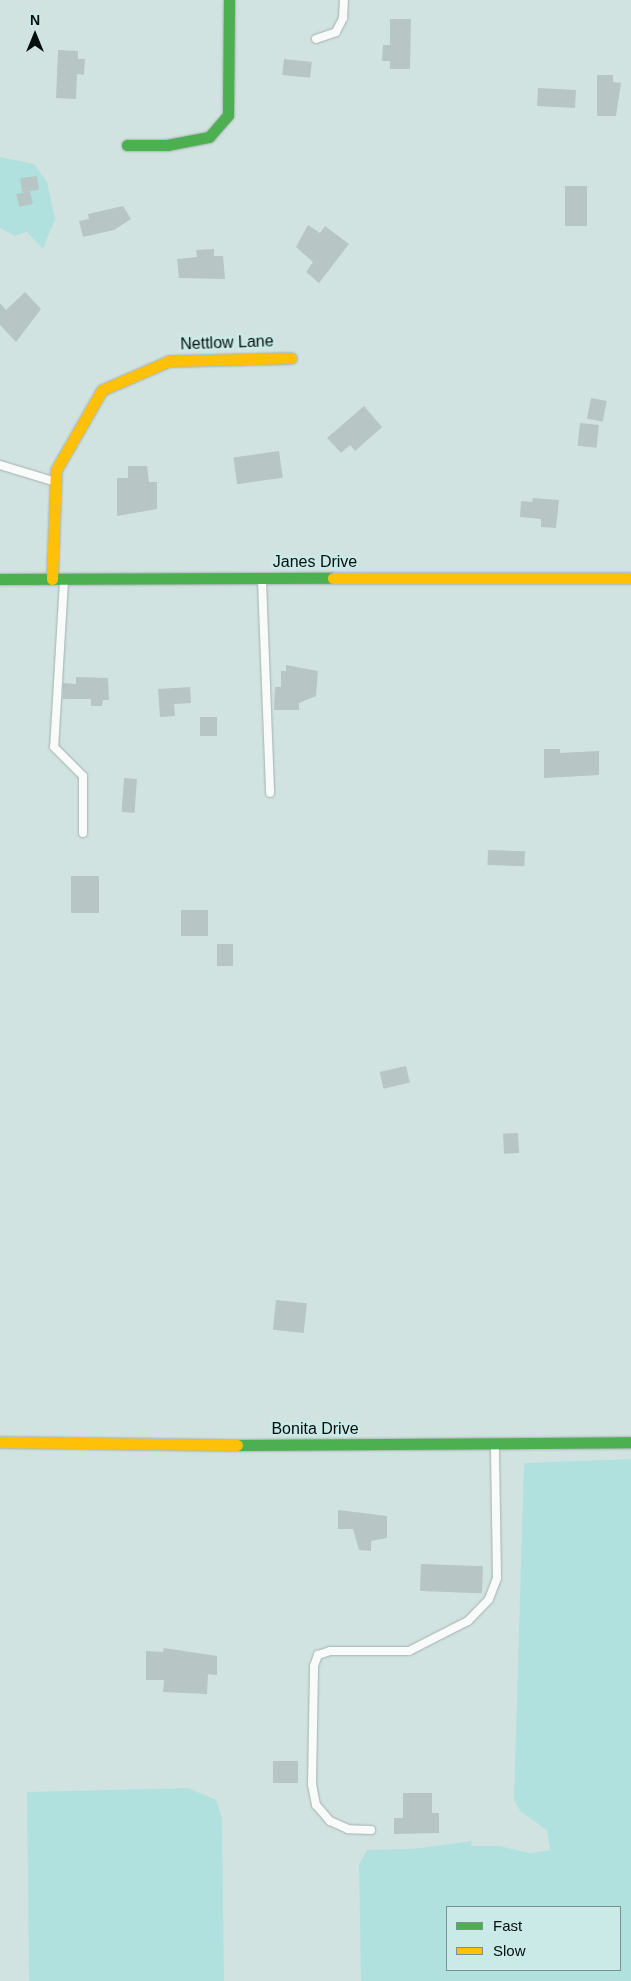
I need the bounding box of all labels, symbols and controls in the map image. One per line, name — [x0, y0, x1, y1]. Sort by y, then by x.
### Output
north arrow — [10, 10, 60, 60]
text: N — [30, 12, 40, 28]
street label: Nettlow Lane — [180, 332, 274, 354]
street label: Janes Drive — [273, 552, 357, 572]
street label: Bonita Drive — [271, 1419, 359, 1439]
legend — [446, 1906, 621, 1971]
text: Fast — [493, 1917, 522, 1934]
text: Slow — [493, 1942, 526, 1959]

